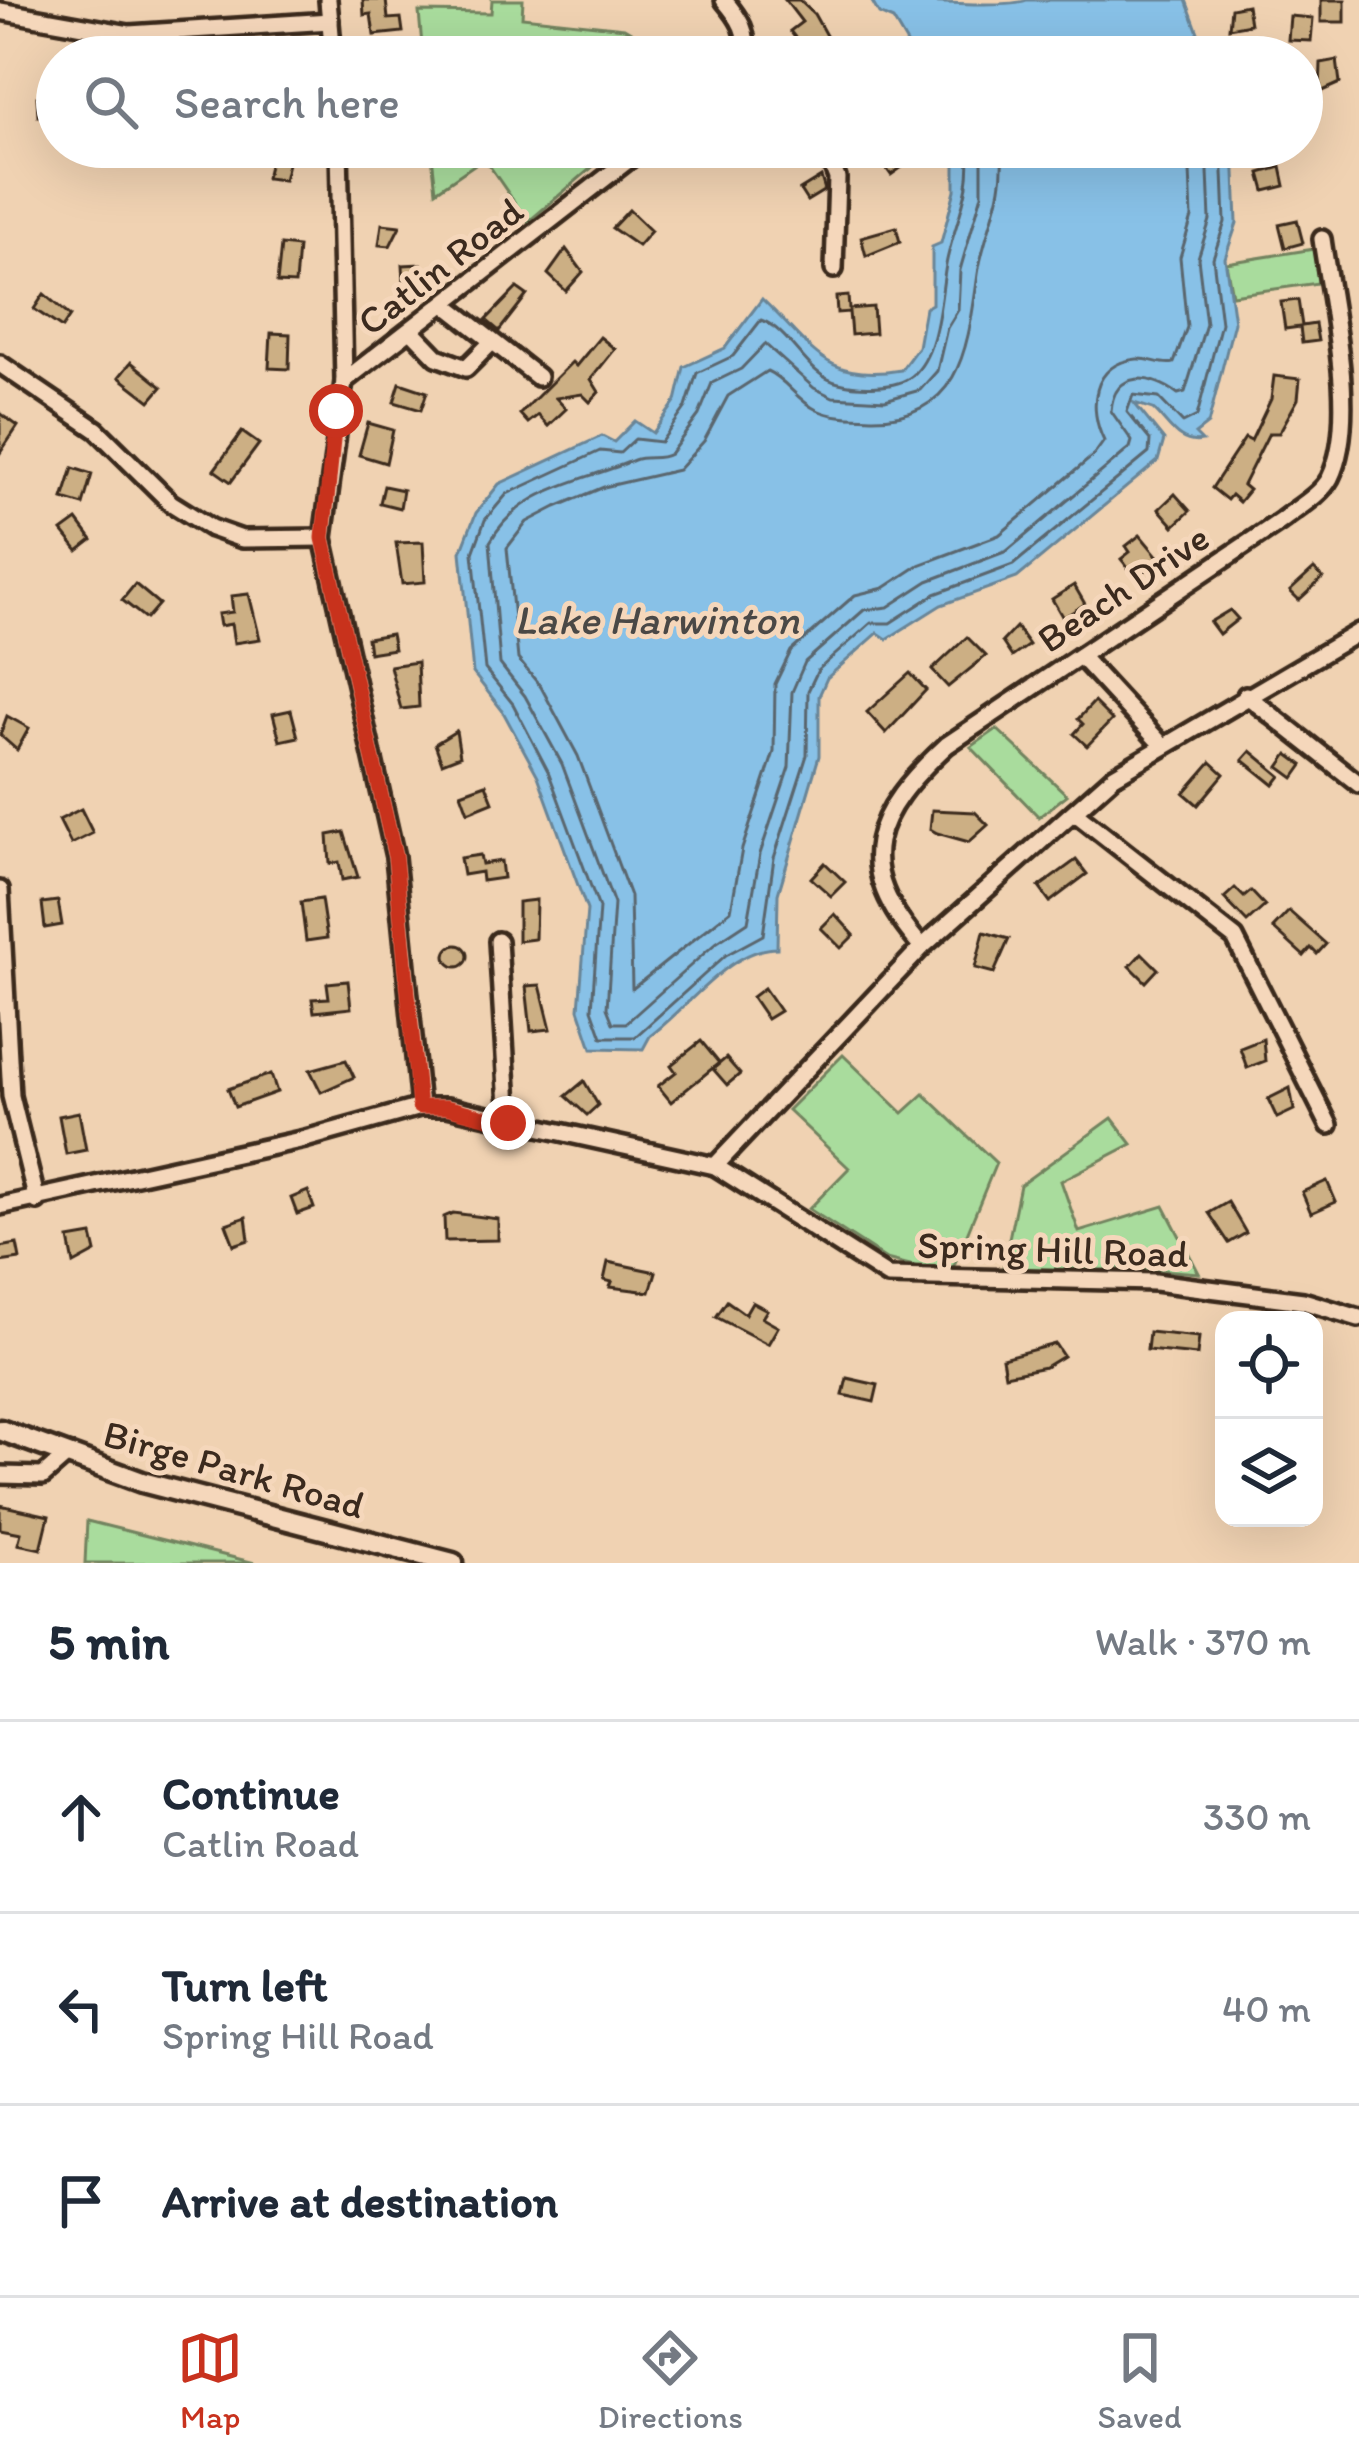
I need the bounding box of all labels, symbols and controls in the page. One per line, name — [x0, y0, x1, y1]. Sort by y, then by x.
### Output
search box — [36, 36, 1323, 168]
icon: search — [78, 69, 144, 135]
text: Search here — [174, 75, 400, 129]
street label: Catlin Road — [348, 187, 532, 345]
route start — [309, 384, 363, 438]
street label: Beach Drive — [1028, 514, 1218, 662]
water label: Lake Harwinton — [515, 594, 801, 645]
route end — [481, 1096, 535, 1150]
street label: Spring Hill Road — [916, 1221, 1190, 1277]
map controls — [1215, 1311, 1323, 1527]
button: locate — [1215, 1311, 1323, 1419]
street label: Birge Park Road — [98, 1409, 370, 1529]
button: layers — [1215, 1419, 1323, 1527]
text: 5 min — [48, 1611, 169, 1672]
text: Walk · 370 m — [1095, 1618, 1311, 1665]
text: Continue — [162, 1766, 340, 1820]
icon: ahead — [48, 1784, 114, 1850]
text: 330 m — [1203, 1793, 1311, 1840]
text: Catlin Road — [162, 1820, 359, 1867]
text: Turn left — [162, 1958, 328, 2012]
icon: left — [48, 1976, 114, 2042]
text: 40 m — [1222, 1985, 1311, 2032]
text: Spring Hill Road — [162, 2012, 434, 2059]
icon: arrive — [48, 2168, 114, 2234]
text: Arrive at destination — [162, 2174, 558, 2228]
tab: Map — [177, 2325, 243, 2436]
tab: Directions — [598, 2325, 743, 2436]
tab: Saved — [1098, 2325, 1182, 2436]

